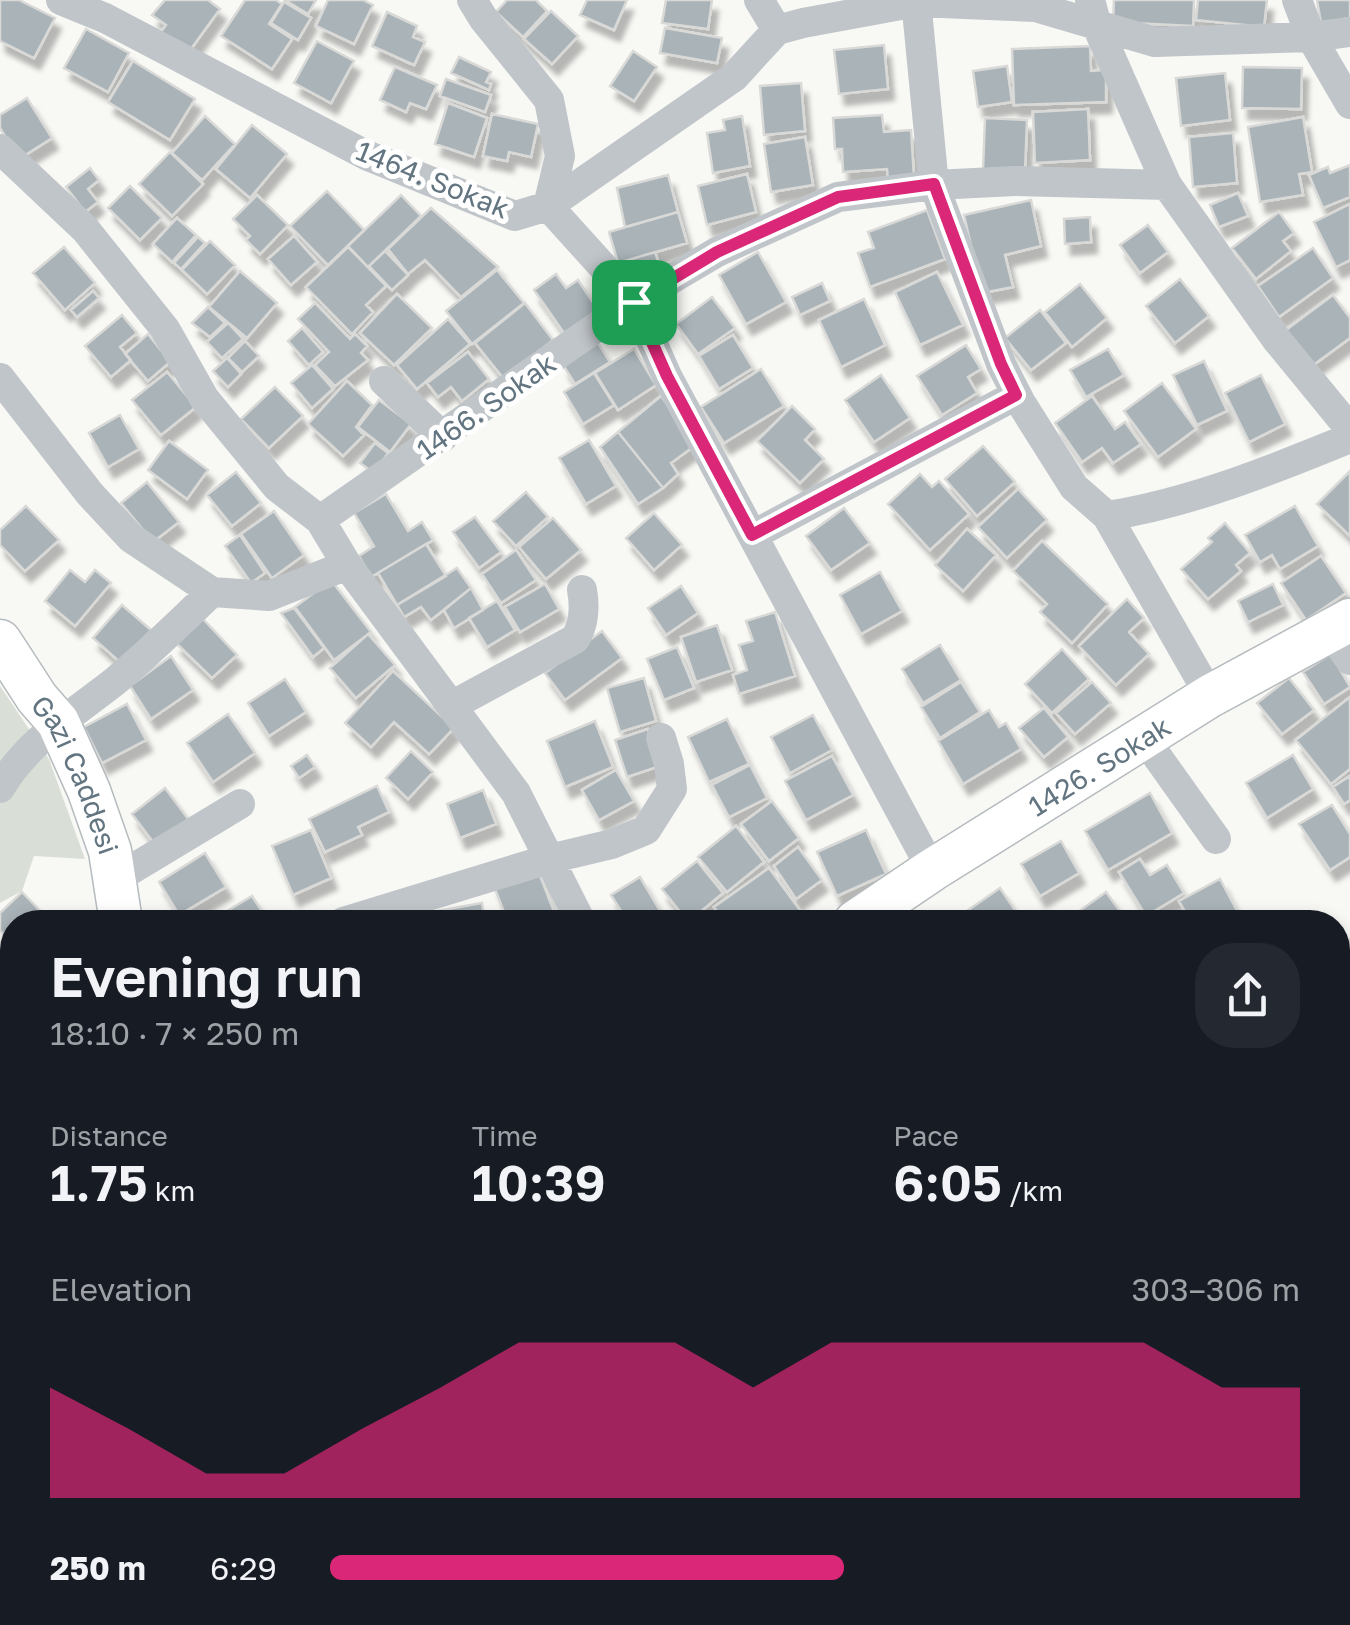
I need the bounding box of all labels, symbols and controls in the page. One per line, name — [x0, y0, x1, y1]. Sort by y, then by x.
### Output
street label: 1464. Sokak — [352, 133, 514, 225]
pin — [592, 260, 677, 345]
icon: arrive — [607, 275, 662, 330]
street label: 1466. Sokak — [410, 346, 562, 466]
street label: Gazi Caddesi — [25, 688, 126, 858]
street label: 1426. Sokak — [1022, 709, 1176, 822]
text: Evening run — [50, 943, 363, 1009]
button: share — [1195, 943, 1300, 1048]
text: 18:10 · 7 × 250 m — [50, 1014, 299, 1052]
text: Distance — [50, 1119, 168, 1152]
text: Time — [472, 1119, 538, 1152]
text: Pace — [893, 1119, 959, 1152]
text: 1.75 — [50, 1152, 148, 1212]
text: 10:39 — [472, 1152, 606, 1212]
text: 6:05 — [893, 1152, 1002, 1212]
text: km — [148, 1174, 195, 1207]
text: /km — [1002, 1174, 1063, 1207]
text: Elevation — [50, 1270, 192, 1308]
text: 303–306 m — [1132, 1270, 1300, 1308]
text: 250 m — [50, 1549, 146, 1587]
text: 6:29 — [210, 1549, 277, 1587]

